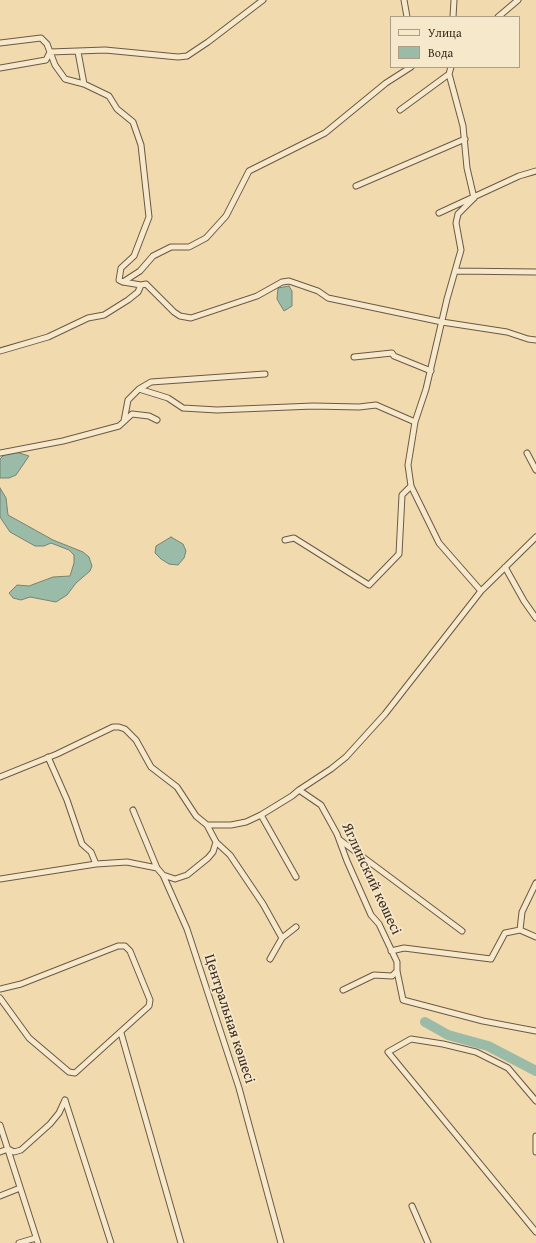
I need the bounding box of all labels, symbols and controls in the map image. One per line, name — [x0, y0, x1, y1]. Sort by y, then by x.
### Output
legend — [390, 16, 520, 68]
text: Улица — [428, 24, 462, 41]
text: Вода — [428, 44, 453, 61]
street label: Яглинский көшесі — [337, 820, 405, 938]
street label: Центральная көшесі — [200, 952, 258, 1086]

